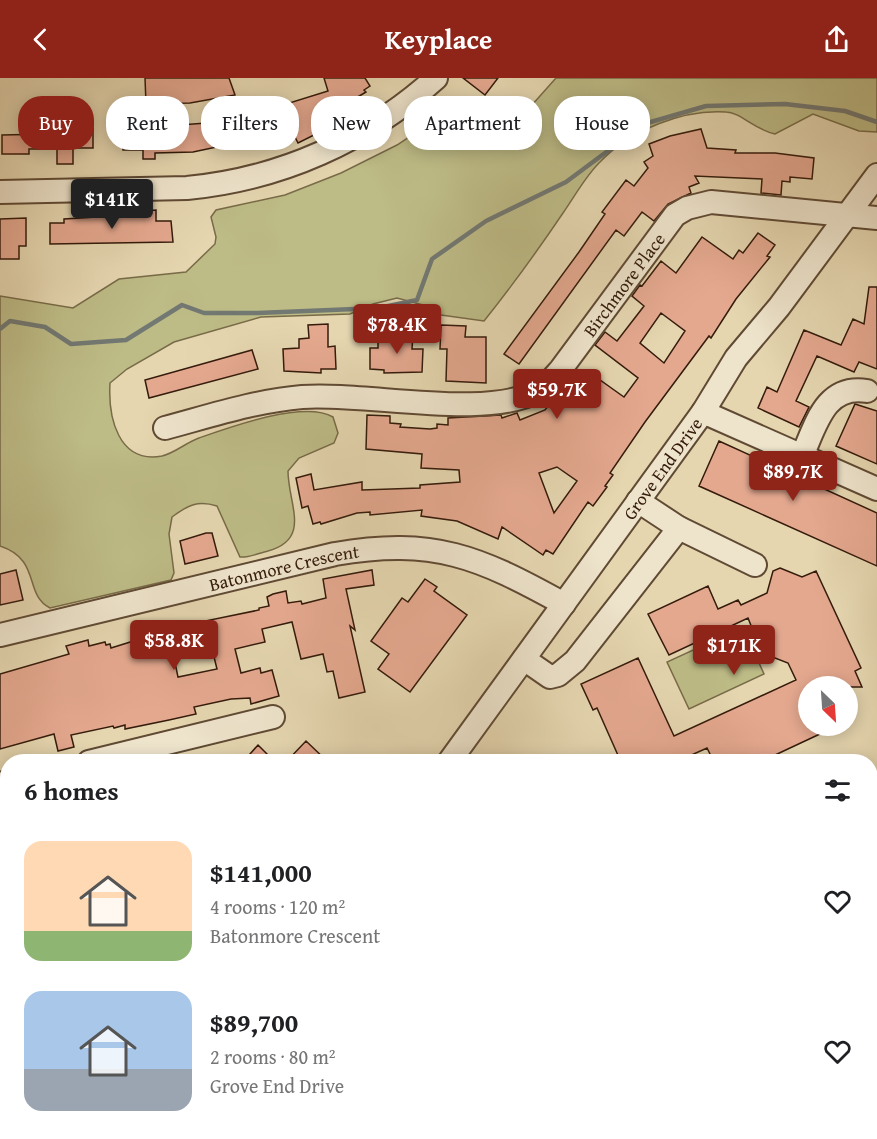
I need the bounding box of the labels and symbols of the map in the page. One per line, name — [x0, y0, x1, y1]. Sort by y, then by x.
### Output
pin: $141K — [70, 179, 154, 230]
street label: Birchmore Place — [576, 227, 671, 342]
pin: $78.4K — [348, 304, 446, 355]
pin: $59.7K — [508, 369, 606, 420]
street label: Grove End Drive — [616, 411, 709, 525]
pin: $89.7K — [744, 451, 842, 502]
street label: Batonmore Crescent — [206, 537, 361, 598]
pin: $58.8K — [125, 620, 223, 671]
pin: $171K — [692, 625, 776, 676]
north arrow — [798, 676, 858, 736]

